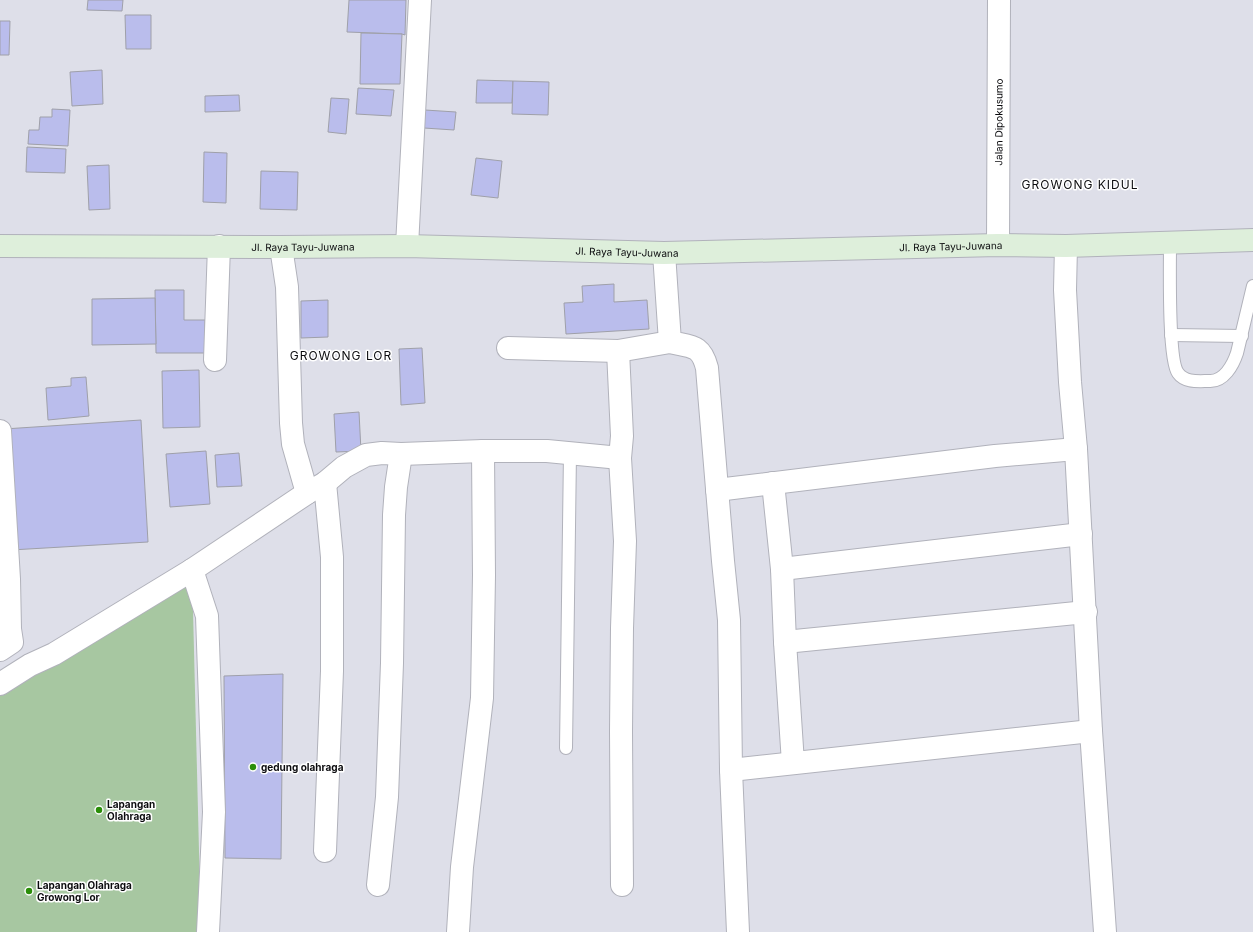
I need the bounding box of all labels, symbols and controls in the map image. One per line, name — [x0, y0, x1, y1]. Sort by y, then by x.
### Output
street label: Jalan Dipokusumo — [992, 78, 1005, 166]
district label: GROWONG KIDUL — [1022, 177, 1138, 192]
street label: Jl. Raya Tayu-Juwana — [899, 239, 1003, 253]
street label: Jl. Raya Tayu-Juwana — [251, 240, 355, 253]
street label: Jl. Raya Tayu-Juwana — [575, 245, 679, 259]
district label: GROWONG LOR — [290, 348, 392, 363]
place label: gedung olahraga — [261, 761, 344, 774]
marker: gedung olahraga — [248, 762, 258, 772]
place label: Lapangan Olahraga — [107, 798, 155, 823]
marker: Lapangan Olahraga — [94, 805, 104, 815]
place label: Lapangan Olahraga Growong Lor — [37, 879, 132, 904]
marker: Lapangan Olahraga Growong Lor — [24, 886, 34, 896]

